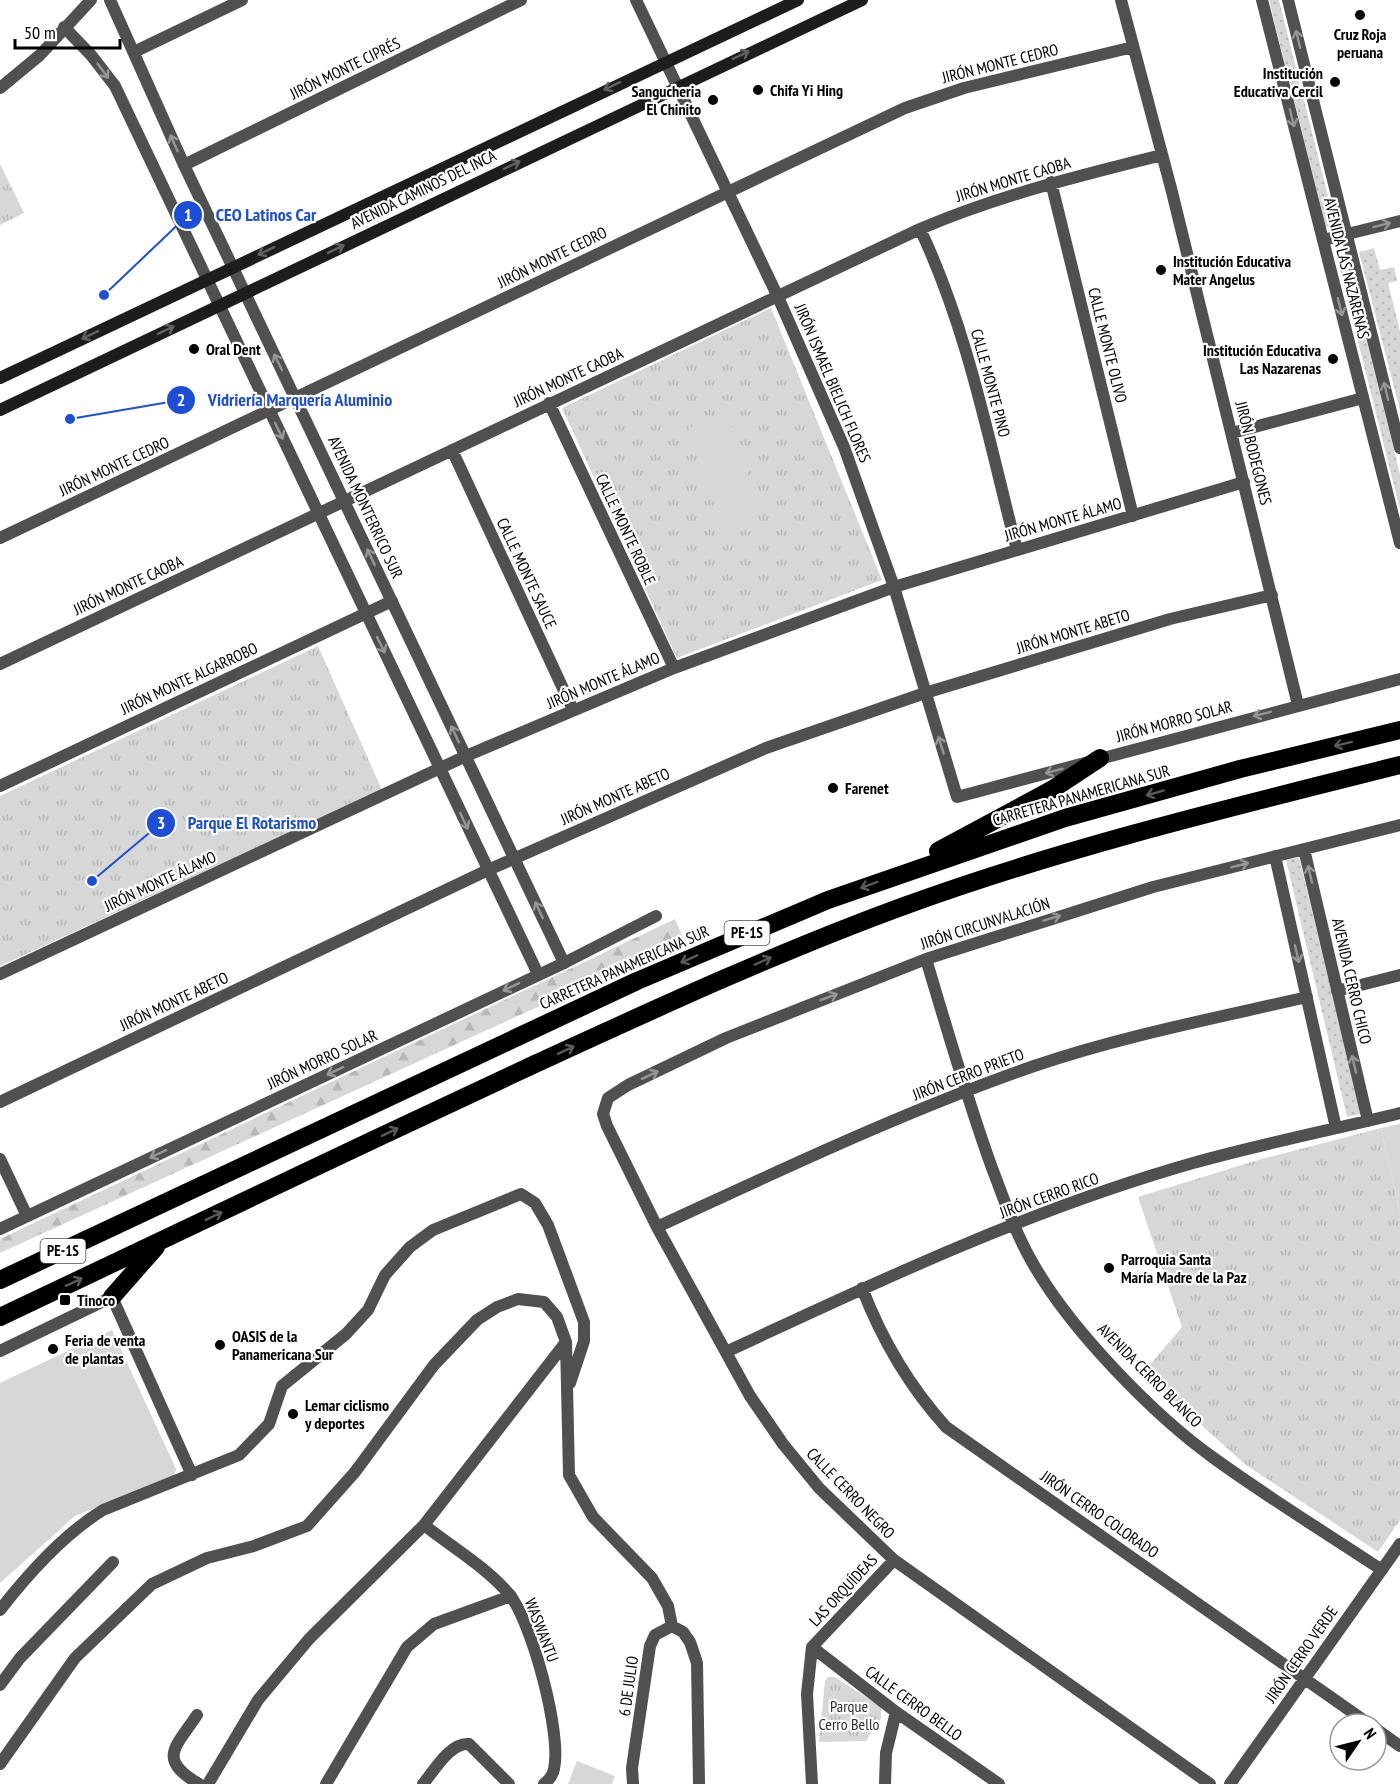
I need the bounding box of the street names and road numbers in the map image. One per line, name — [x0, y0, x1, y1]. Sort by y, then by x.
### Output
street label: JIRÓN MONTE CIPRÉS — [286, 33, 404, 104]
street label: JIRÓN MONTE CEDRO — [939, 39, 1060, 87]
street label: AVENIDA CAMINOS DEL INCA — [347, 145, 500, 233]
street label: JIRÓN MONTE CAOBA — [952, 152, 1073, 206]
street label: AVENIDA LAS NAZARENAS — [1320, 195, 1374, 341]
street label: JIRÓN MONTE CEDRO — [493, 222, 610, 293]
street label: CALLE MONTE OLIVO — [1084, 285, 1132, 405]
street label: JIRÓN ISMAEL BIELICH FLORES — [790, 300, 876, 466]
street label: CALLE MONTE PINO — [967, 327, 1015, 440]
street label: JIRÓN MONTE CAOBA — [509, 343, 626, 412]
street label: JIRÓN BODEGONES — [1231, 398, 1277, 507]
street label: JIRÓN MONTE CEDRO — [55, 432, 172, 501]
street label: AVENIDA MONTERRICO SUR — [324, 433, 408, 582]
street label: CALLE MONTE ROBLE — [592, 470, 660, 588]
street label: JIRÓN MONTE ÁLAMO — [1001, 493, 1124, 546]
street label: CALLE MONTE SAUCE — [493, 514, 561, 632]
street label: JIRÓN MONTE CAOBA — [69, 551, 186, 620]
street label: JIRÓN MONTE ABETO — [1013, 604, 1132, 658]
street label: JIRÓN MONTE ALGARROBO — [116, 637, 261, 719]
street label: JIRÓN MONTE ÁLAMO — [542, 647, 663, 713]
street label: JIRÓN MORRO SOLAR — [1113, 696, 1235, 746]
street label: CARRETERA PANAMERICANA SUR — [990, 760, 1172, 830]
street label: JIRÓN MONTE ABETO — [556, 763, 673, 829]
street label: JIRÓN MONTE ÁLAMO — [100, 846, 219, 916]
street label: JIRÓN CIRCUNVALACIÓN — [917, 893, 1052, 954]
street label: AVENIDA CERRO CHICO — [1328, 916, 1376, 1046]
street label: CARRETERA PANAMERICANA SUR — [536, 920, 712, 1013]
road number: PE-1S — [724, 921, 770, 945]
street label: JIRÓN MONTE ABETO — [116, 967, 232, 1035]
street label: JIRÓN MORRO SOLAR — [263, 1025, 381, 1094]
street label: JIRÓN CERRO PRIETO — [909, 1043, 1027, 1105]
street label: JIRÓN CERRO RICO — [996, 1168, 1102, 1223]
road number: PE-1S — [40, 1239, 86, 1263]
street label: AVENIDA CERRO BLANCO — [1094, 1319, 1207, 1432]
street label: CALLE CERRO NEGRO — [803, 1443, 900, 1543]
street label: JIRÓN CERRO COLORADO — [1036, 1465, 1163, 1562]
street label: LAS ORQUÍDEAS — [805, 1550, 881, 1630]
street label: WASWANTU — [521, 1595, 563, 1665]
street label: JIRÓN CERRO VERDE — [1260, 1602, 1342, 1707]
street label: 6 DE JULIO — [614, 1654, 642, 1717]
street label: CALLE CERRO BELLO — [862, 1661, 967, 1745]

